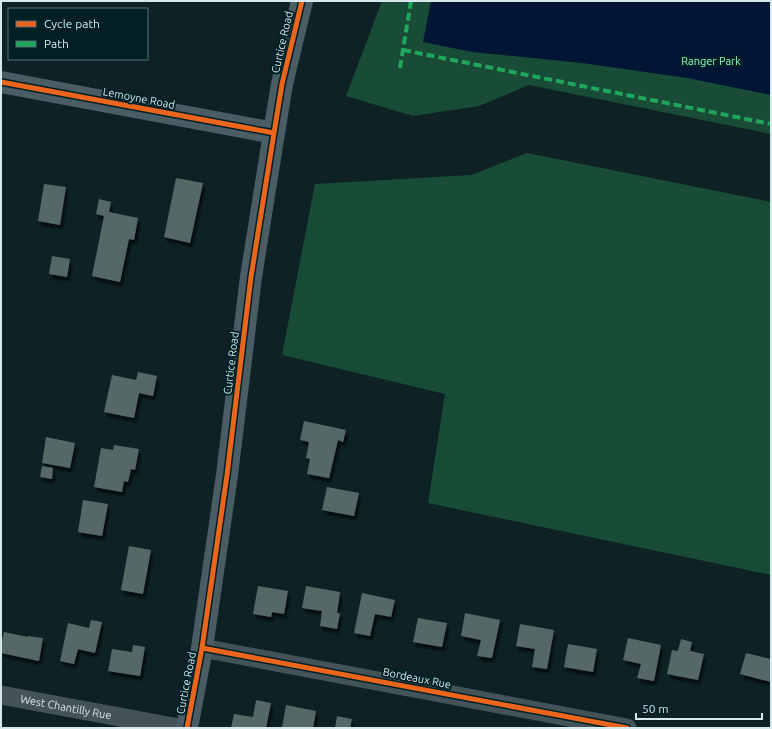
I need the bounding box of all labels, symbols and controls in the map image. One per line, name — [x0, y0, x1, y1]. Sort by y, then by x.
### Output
legend — [8, 8, 148, 60]
street label: Curtice Road — [269, 10, 295, 74]
text: Cycle path — [44, 17, 100, 30]
text: Path — [44, 37, 69, 50]
park label: Ranger Park — [681, 55, 741, 67]
street label: Lemoyne Road — [102, 85, 176, 111]
street label: Curtice Road — [221, 331, 241, 395]
street label: Curtice Road — [174, 651, 198, 715]
street label: Bordeaux Rue — [382, 665, 452, 691]
street label: West Chantilly Rue — [19, 693, 112, 721]
scale bar — [636, 695, 762, 721]
text: 50 m — [642, 702, 669, 715]

